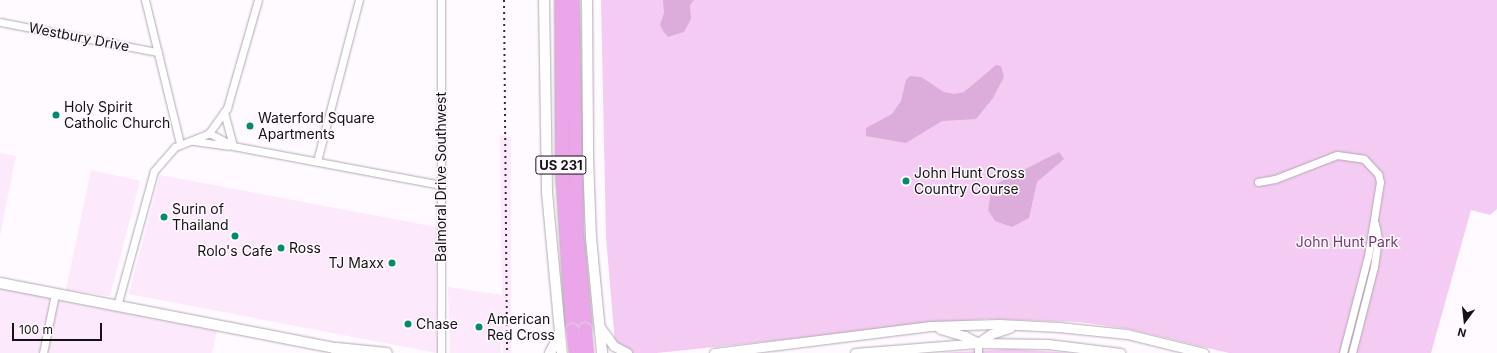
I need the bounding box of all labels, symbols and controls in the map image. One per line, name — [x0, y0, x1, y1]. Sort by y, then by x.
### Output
street label: Westbury Drive — [27, 19, 131, 55]
street label: Balmoral Drive Southwest — [433, 92, 449, 262]
place label: Holy Spirit Catholic Church — [64, 99, 170, 132]
marker: Holy Spirit Catholic Church — [51, 110, 61, 120]
place label: Waterford Square Apartments — [258, 110, 375, 142]
marker: Waterford Square Apartments — [245, 121, 255, 131]
road number: US 231 — [535, 154, 587, 176]
place label: John Hunt Cross Country Course — [914, 165, 1025, 198]
marker: John Hunt Cross Country Course — [901, 176, 911, 186]
place label: Surin of Thailand — [172, 201, 229, 234]
marker: Surin of Thailand — [159, 212, 169, 222]
marker: Rolo's Cafe — [230, 231, 240, 241]
park label: John Hunt Park — [1296, 234, 1398, 250]
place label: Ross — [289, 240, 321, 256]
place label: Rolo's Cafe — [197, 243, 273, 259]
marker: Ross — [276, 243, 286, 253]
place label: TJ Maxx — [329, 255, 384, 271]
marker: TJ Maxx — [387, 258, 397, 268]
north arrow — [1445, 301, 1485, 341]
place label: American Red Cross — [487, 311, 555, 344]
scale bar — [14, 315, 104, 341]
place label: Chase — [416, 316, 458, 332]
marker: Chase — [403, 319, 413, 329]
text: 100 m — [19, 322, 53, 337]
marker: American Red Cross — [474, 322, 484, 332]
text: N — [1456, 325, 1468, 340]

